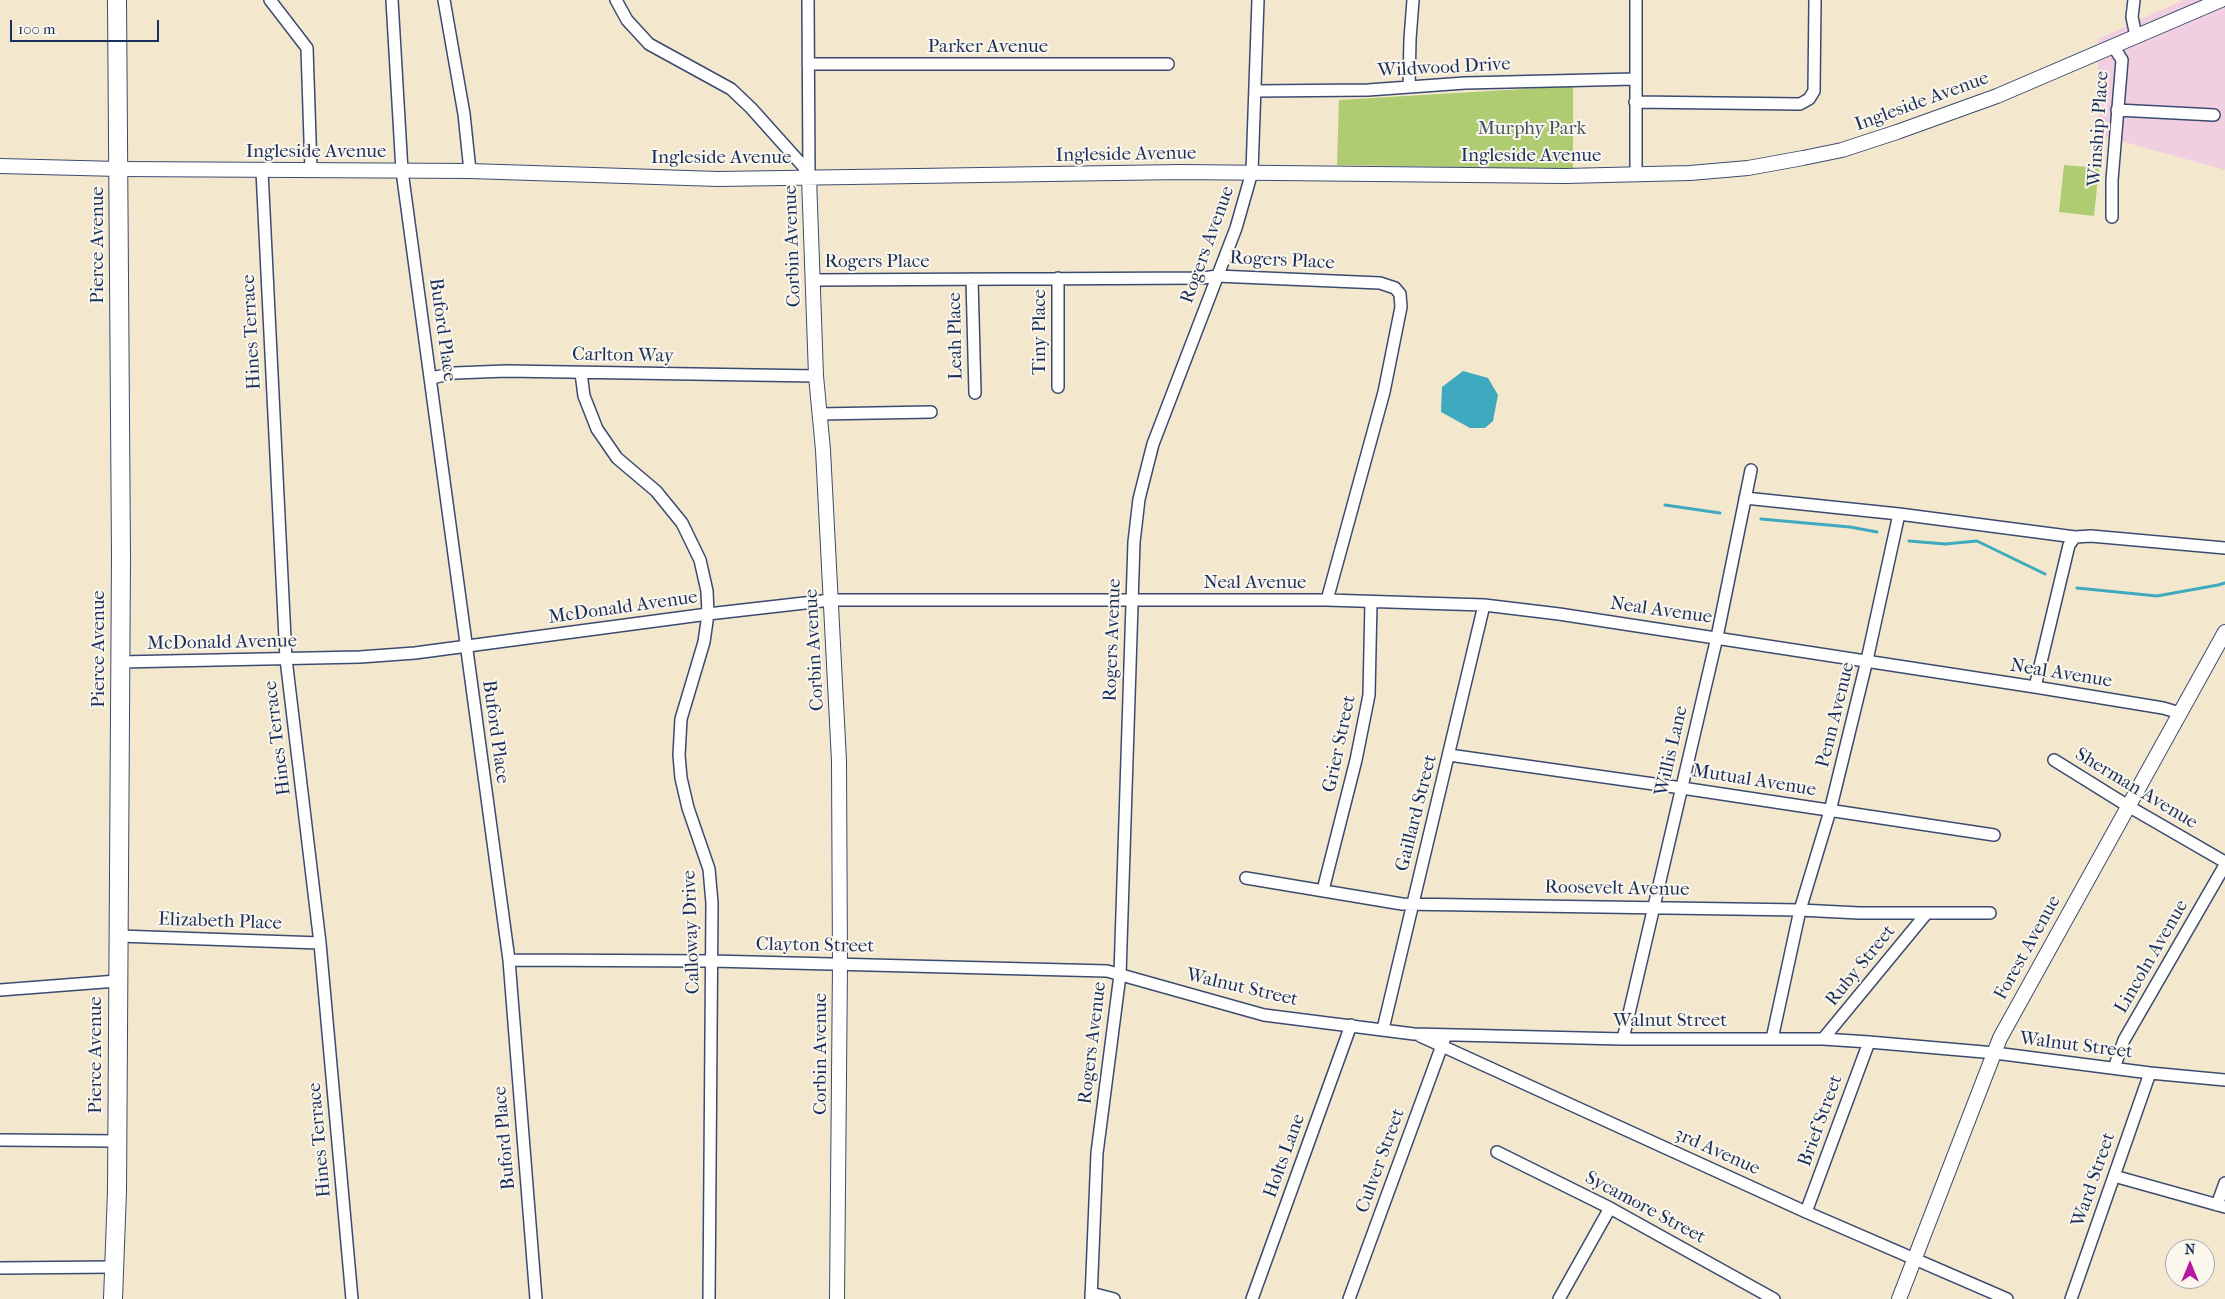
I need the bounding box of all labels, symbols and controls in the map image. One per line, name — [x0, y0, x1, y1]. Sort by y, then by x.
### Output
scale bar — [12, 10, 161, 42]
text: 100 m — [18, 20, 56, 38]
street label: Parker Avenue — [928, 36, 1048, 58]
street label: Wildwood Drive — [1377, 53, 1511, 83]
street label: Ingleside Avenue — [1852, 67, 1992, 137]
street label: Winship Place — [2084, 70, 2114, 188]
park label: Murphy Park — [1478, 118, 1586, 140]
street label: Ingleside Avenue — [246, 141, 386, 163]
street label: Ingleside Avenue — [1055, 142, 1197, 168]
street label: Ingleside Avenue — [1461, 145, 1601, 167]
street label: Ingleside Avenue — [651, 147, 791, 169]
street label: Rogers Avenue — [1176, 183, 1240, 307]
street label: Corbin Avenue — [779, 185, 807, 307]
street label: Pierce Avenue — [87, 186, 109, 304]
street label: Rogers Place — [1229, 247, 1335, 275]
street label: Rogers Place — [824, 251, 930, 273]
street label: Hines Terrace — [238, 274, 266, 390]
street label: Buford Place — [423, 277, 461, 383]
street label: Tiny Place — [1029, 289, 1051, 375]
street label: Leah Place — [944, 292, 968, 380]
street label: Carlton Way — [572, 344, 674, 368]
street label: Neal Avenue — [1204, 572, 1306, 594]
street label: Rogers Avenue — [1099, 578, 1127, 702]
street label: McDonald Avenue — [547, 586, 699, 630]
street label: Corbin Avenue — [800, 588, 830, 712]
street label: Pierce Avenue — [88, 590, 110, 708]
street label: Neal Avenue — [1608, 593, 1714, 629]
street label: McDonald Avenue — [147, 630, 297, 656]
street label: Neal Avenue — [2008, 655, 2114, 693]
street label: Penn Avenue — [1812, 660, 1860, 770]
street label: Hines Terrace — [260, 679, 296, 797]
street label: Buford Place — [476, 679, 514, 785]
street label: Grier Street — [1319, 693, 1361, 795]
street label: Willis Lane — [1651, 704, 1693, 798]
street label: Sherman Avenue — [2071, 743, 2201, 835]
street label: Gaillard Street — [1391, 752, 1443, 874]
street label: Mutual Avenue — [1691, 760, 1817, 802]
street label: Calloway Drive — [678, 870, 706, 994]
street label: Roosevelt Avenue — [1544, 876, 1690, 902]
street label: Forest Avenue — [1990, 892, 2066, 1004]
street label: Lincoln Avenue — [2110, 896, 2194, 1018]
street label: Elizabeth Place — [158, 908, 282, 936]
street label: Ruby Street — [1821, 921, 1901, 1011]
street label: Clayton Street — [756, 934, 874, 958]
street label: Walnut Street — [1184, 964, 1300, 1012]
street label: Rogers Avenue — [1074, 980, 1112, 1106]
street label: Corbin Avenue — [810, 993, 832, 1115]
street label: Pierce Avenue — [85, 996, 107, 1114]
street label: Walnut Street — [1613, 1010, 1727, 1032]
street label: Walnut Street — [2018, 1028, 2134, 1064]
street label: Brief Street — [1794, 1072, 1848, 1170]
street label: Hines Terrace — [304, 1082, 336, 1198]
street label: Buford Place — [489, 1085, 521, 1191]
street label: Culver Street — [1352, 1106, 1410, 1216]
street label: Holts Lane — [1259, 1111, 1311, 1201]
street label: 3rd Avenue — [1671, 1123, 1763, 1181]
street label: Ward Street — [2067, 1130, 2121, 1230]
street label: Sycamore Street — [1581, 1167, 1709, 1249]
north arrow — [2165, 1239, 2215, 1289]
text: N — [2185, 1241, 2195, 1258]

